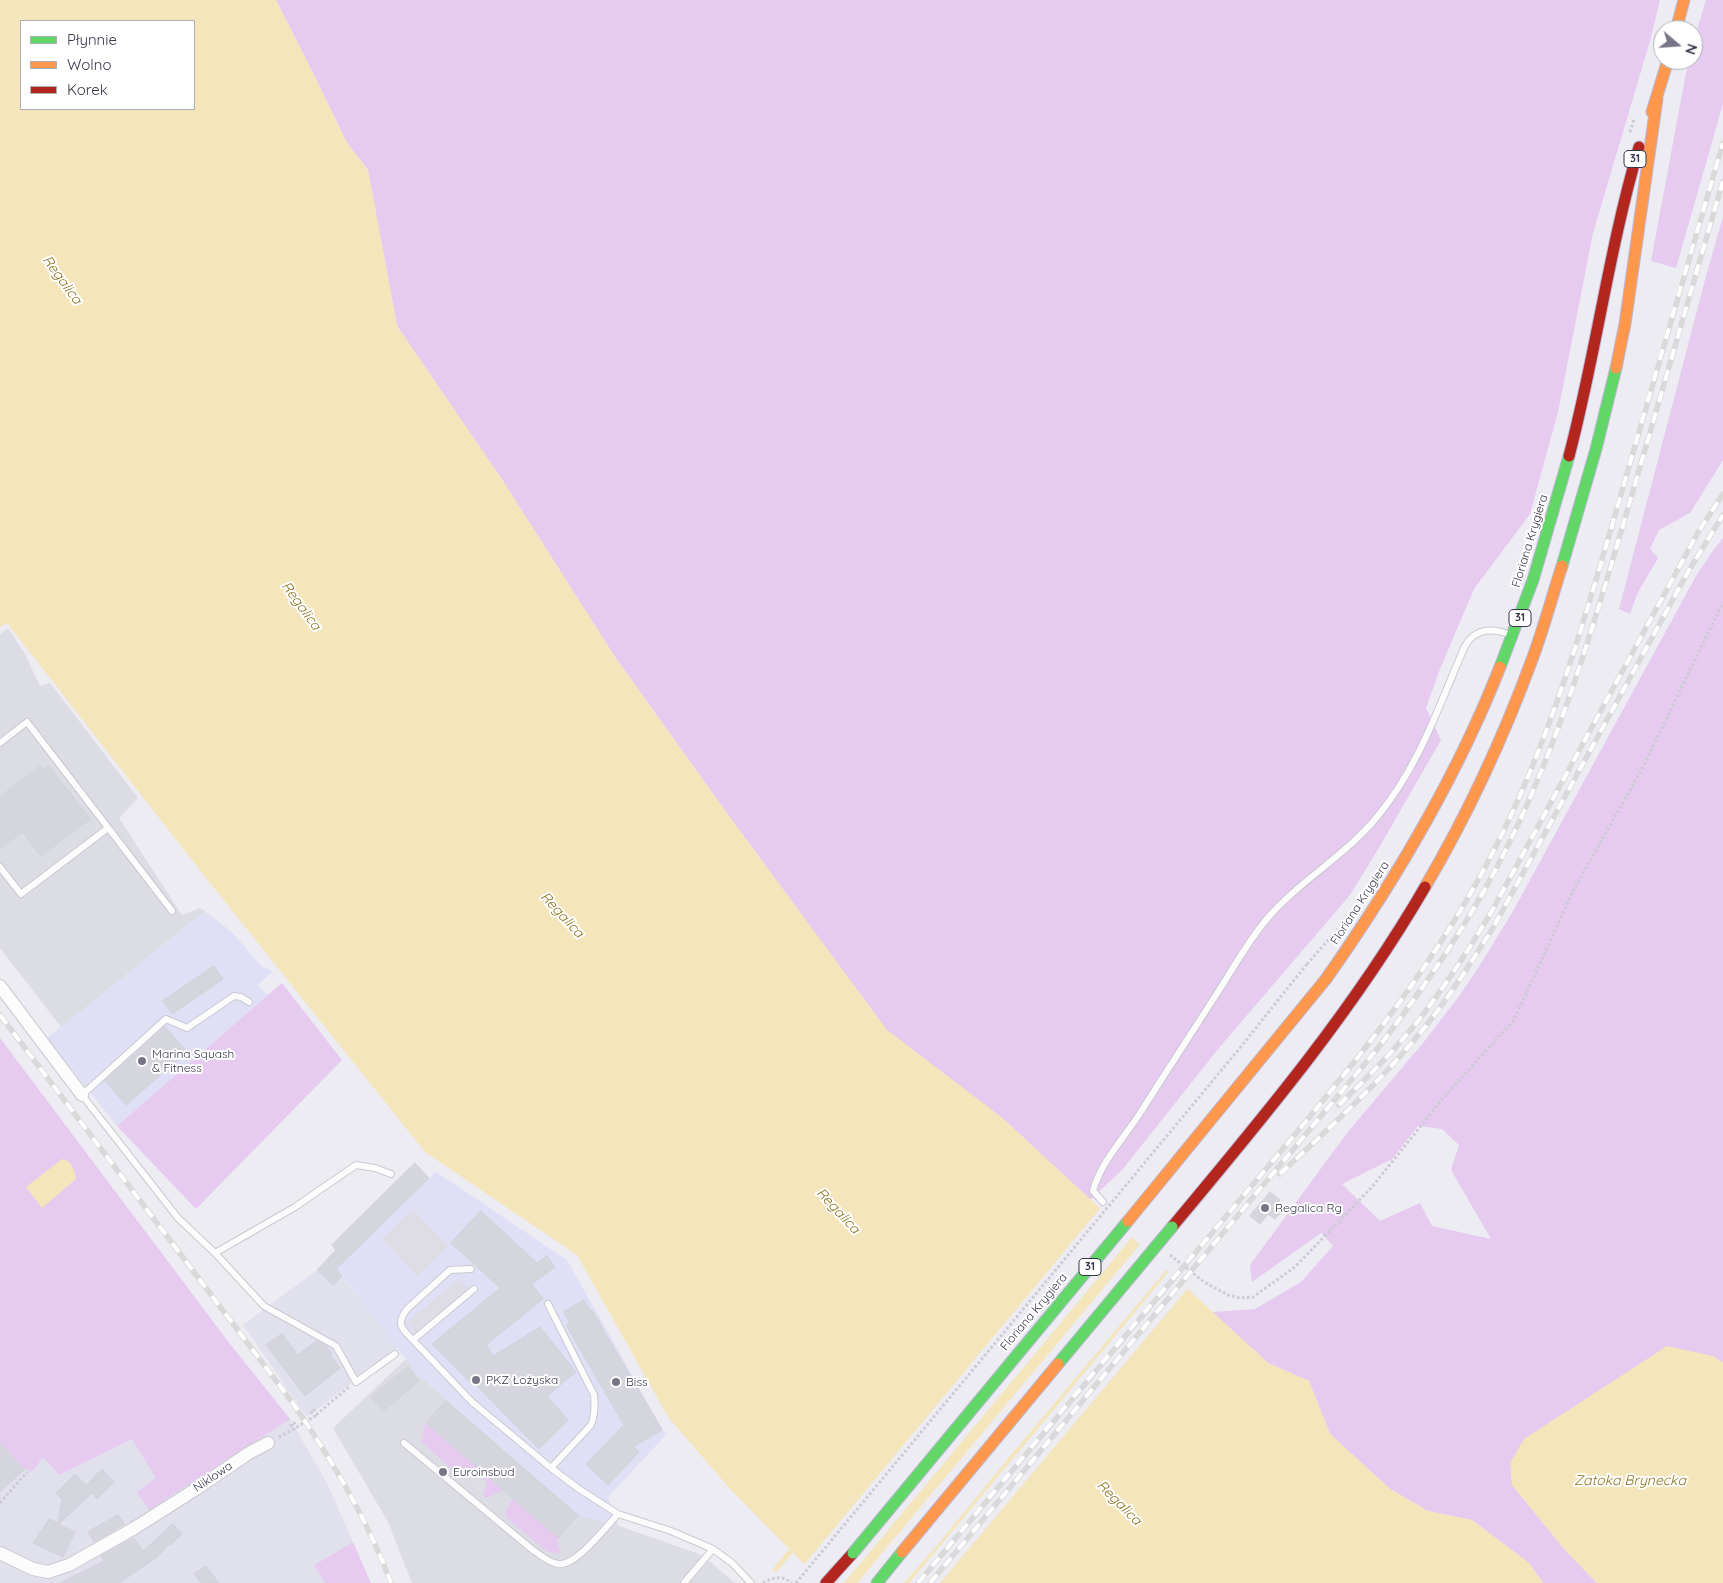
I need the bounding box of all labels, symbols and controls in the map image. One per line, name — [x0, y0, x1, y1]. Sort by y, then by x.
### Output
legend — [20, 20, 195, 110]
north arrow — [1653, 20, 1703, 70]
text: Płynnie — [67, 30, 117, 49]
text: N — [1681, 42, 1701, 57]
text: Wolno — [67, 55, 112, 74]
text: Korek — [67, 80, 108, 99]
road number: 31 — [1624, 150, 1646, 168]
water label: Regalica — [39, 252, 85, 308]
street label: Floriana Krygiera — [1509, 493, 1551, 589]
water label: Regalica — [278, 578, 324, 634]
road number: 31 — [1509, 610, 1531, 626]
street label: Floriana Krygiera — [1328, 859, 1392, 947]
water label: Regalica — [537, 889, 587, 941]
place label: Marina Squash & Fitness — [152, 1047, 234, 1075]
marker: Marina Squash & Fitness — [136, 1055, 148, 1067]
water label: Regalica — [813, 1185, 863, 1237]
place label: Regalica Rg — [1275, 1201, 1342, 1215]
marker: Regalica Rg — [1259, 1202, 1271, 1214]
road number: 31 — [1079, 1258, 1101, 1276]
street label: Floriana Krygiera — [997, 1270, 1071, 1354]
place label: PKZ Łożyska — [486, 1373, 558, 1387]
marker: PKZ Łożyska — [470, 1374, 482, 1386]
place label: Biss — [626, 1375, 648, 1389]
marker: Biss — [610, 1376, 622, 1388]
street label: Niklowa — [191, 1459, 235, 1495]
place label: Euroinsbud — [453, 1465, 515, 1479]
marker: Euroinsbud — [437, 1466, 449, 1478]
water label: Zatoka Brynecka — [1574, 1473, 1686, 1489]
water label: Regalica — [1093, 1477, 1145, 1529]

